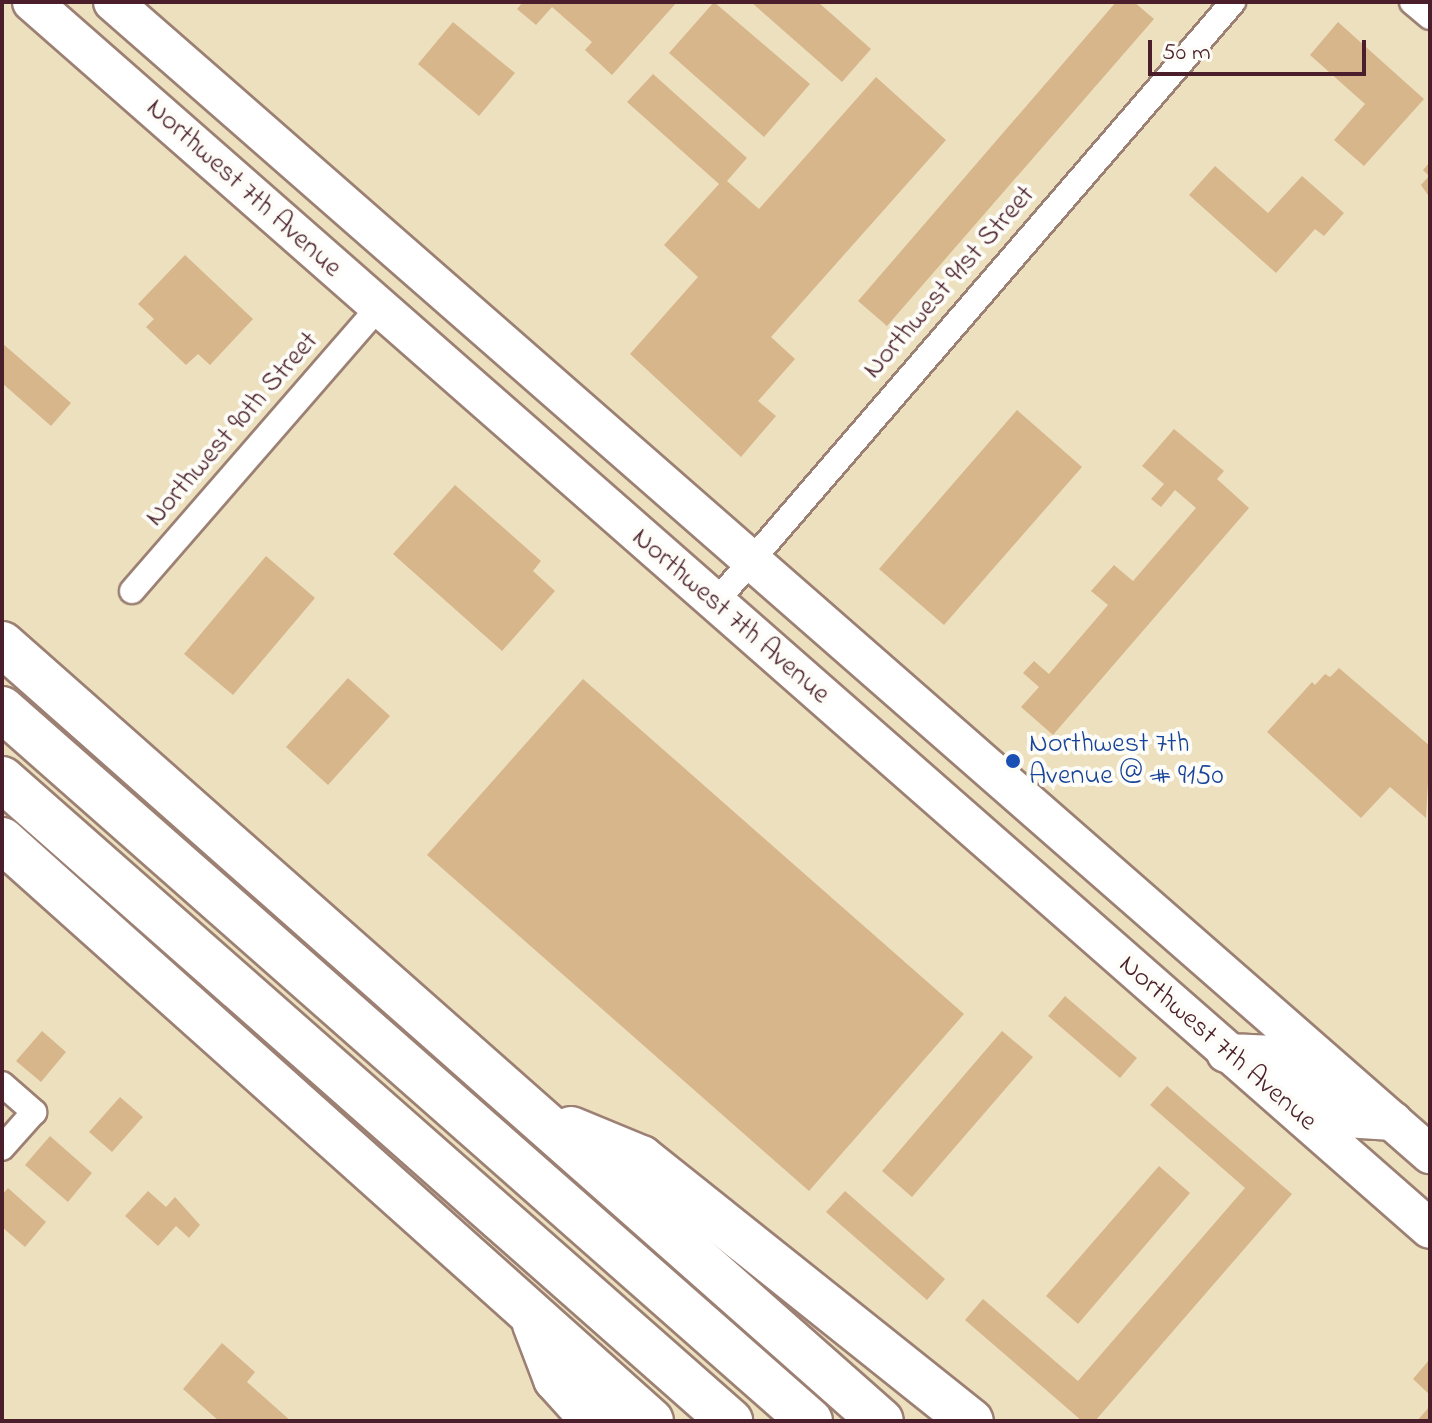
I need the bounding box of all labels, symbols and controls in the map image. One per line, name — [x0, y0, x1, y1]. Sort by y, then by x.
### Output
scale bar — [1152, 24, 1370, 74]
text: 50 m — [1162, 36, 1211, 71]
street label: Northwest 7th Avenue — [138, 92, 348, 286]
street label: Northwest 91st Street — [857, 180, 1043, 386]
street label: Northwest 90th Street — [139, 326, 327, 534]
street label: Northwest 7th Avenue — [624, 522, 836, 712]
place label: Northwest 7th Avenue @ # 9150 — [1029, 728, 1224, 794]
marker: Northwest 7th Avenue @ # 9150 — [1004, 752, 1022, 770]
street label: Northwest 7th Avenue — [1111, 949, 1323, 1139]

